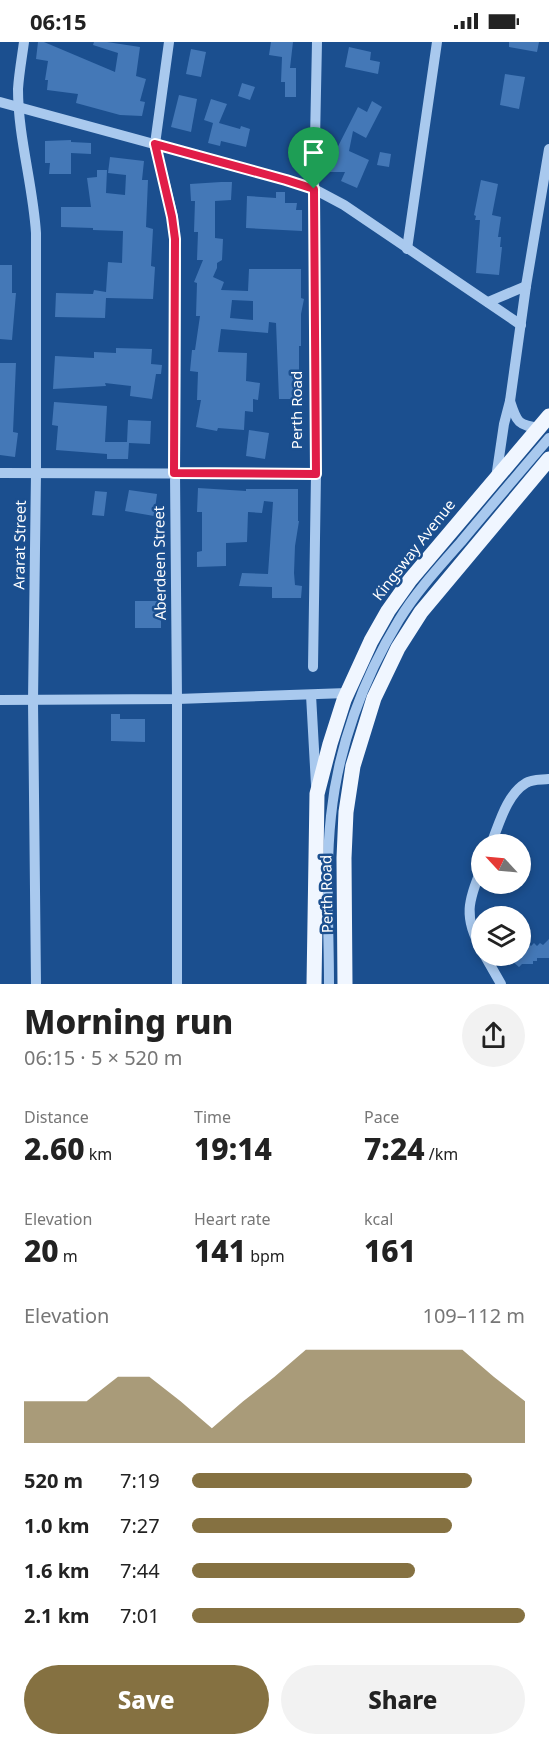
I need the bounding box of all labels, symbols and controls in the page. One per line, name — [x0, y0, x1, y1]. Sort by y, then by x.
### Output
text: 06:15 — [30, 6, 87, 36]
pin — [288, 127, 339, 189]
icon: arrive — [297, 136, 330, 169]
street label: Perth Road — [286, 371, 306, 449]
street label: Kingsway Avenue — [367, 495, 459, 604]
street label: Ararat Street — [8, 500, 30, 590]
street label: Aberdeen Street — [148, 505, 170, 620]
north arrow — [471, 834, 531, 894]
map controls — [471, 834, 531, 966]
street label: Perth Road — [315, 855, 337, 933]
button: layers — [471, 906, 531, 966]
text: Morning run — [24, 999, 233, 1044]
button: share — [462, 1004, 525, 1067]
text: 06:15 · 5 × 520 m — [24, 1044, 182, 1071]
text: Distance — [24, 1106, 89, 1128]
text: Time — [194, 1106, 231, 1128]
text: Pace — [364, 1106, 399, 1128]
text: 2.60 — [24, 1128, 85, 1169]
text: 19:14 — [194, 1128, 272, 1169]
text: 7:24 — [364, 1128, 425, 1169]
text: km — [85, 1143, 112, 1165]
text: /km — [425, 1143, 458, 1165]
text: Elevation — [24, 1208, 92, 1230]
text: Heart rate — [194, 1208, 270, 1230]
text: kcal — [364, 1208, 393, 1230]
text: 20 — [24, 1230, 59, 1271]
text: 141 — [194, 1230, 246, 1271]
text: 161 — [364, 1230, 416, 1271]
text: m — [59, 1245, 78, 1267]
text: bpm — [246, 1245, 285, 1267]
text: Elevation — [24, 1302, 109, 1329]
text: 109–112 m — [422, 1302, 525, 1329]
text: 520 m — [24, 1467, 83, 1494]
text: 7:19 — [120, 1467, 160, 1494]
text: 1.0 km — [24, 1512, 90, 1539]
text: 7:27 — [120, 1512, 160, 1539]
text: 1.6 km — [24, 1557, 90, 1584]
text: 7:44 — [120, 1557, 160, 1584]
text: 2.1 km — [24, 1602, 90, 1629]
text: 7:01 — [120, 1602, 160, 1629]
button: Save — [24, 1665, 269, 1734]
button: Share — [281, 1665, 525, 1734]

